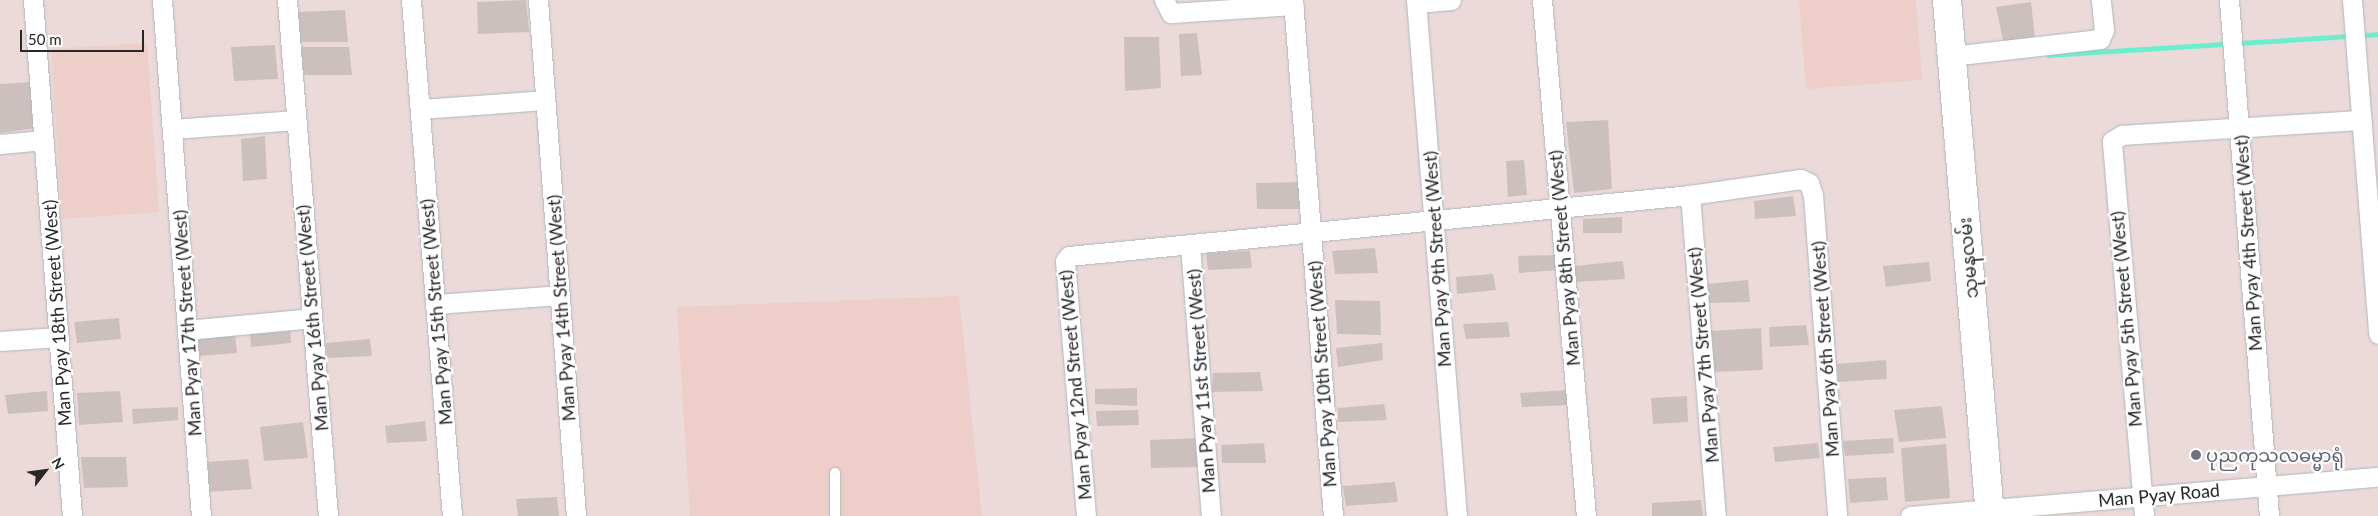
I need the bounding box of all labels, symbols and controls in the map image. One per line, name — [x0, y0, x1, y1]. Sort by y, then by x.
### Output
scale bar — [22, 20, 146, 52]
text: 50 m — [28, 30, 62, 48]
street label: Man Pyay 4th Street (West) — [2230, 134, 2266, 352]
street label: Man Pyay 8th Street (West) — [1544, 149, 1584, 367]
street label: Man Pyay 9th Street (West) — [1419, 150, 1455, 368]
street label: Man Pyay 14th Street (West) — [542, 194, 580, 422]
street label: Man Pyay 15th Street (West) — [415, 198, 457, 426]
street label: Man Pyay 18th Street (West) — [38, 199, 76, 427]
street label: Man Pyay 16th Street (West) — [291, 204, 333, 432]
street label: Man Pyay 17th Street (West) — [168, 209, 206, 437]
street label: Man Pyay 5th Street (West) — [2106, 210, 2146, 428]
street label: သုမနလမ်း — [1954, 217, 1982, 299]
street label: Man Pyay 6th Street (West) — [1807, 240, 1843, 458]
street label: Man Pyay 7th Street (West) — [1683, 246, 1723, 464]
street label: Man Pyay 10th Street (West) — [1303, 260, 1341, 488]
street label: Man Pyay 11st Street (West) — [1182, 268, 1220, 494]
street label: Man Pyay 12nd Street (West) — [1054, 269, 1096, 501]
place label: ပုညကုသလဓမ္မာရုံ — [2206, 444, 2344, 466]
north arrow — [20, 446, 70, 496]
marker: ပုညကုသလဓမ္မာရုံ — [2190, 449, 2202, 461]
text: N — [48, 454, 68, 472]
street label: Man Pyay Road — [2097, 479, 2221, 511]

